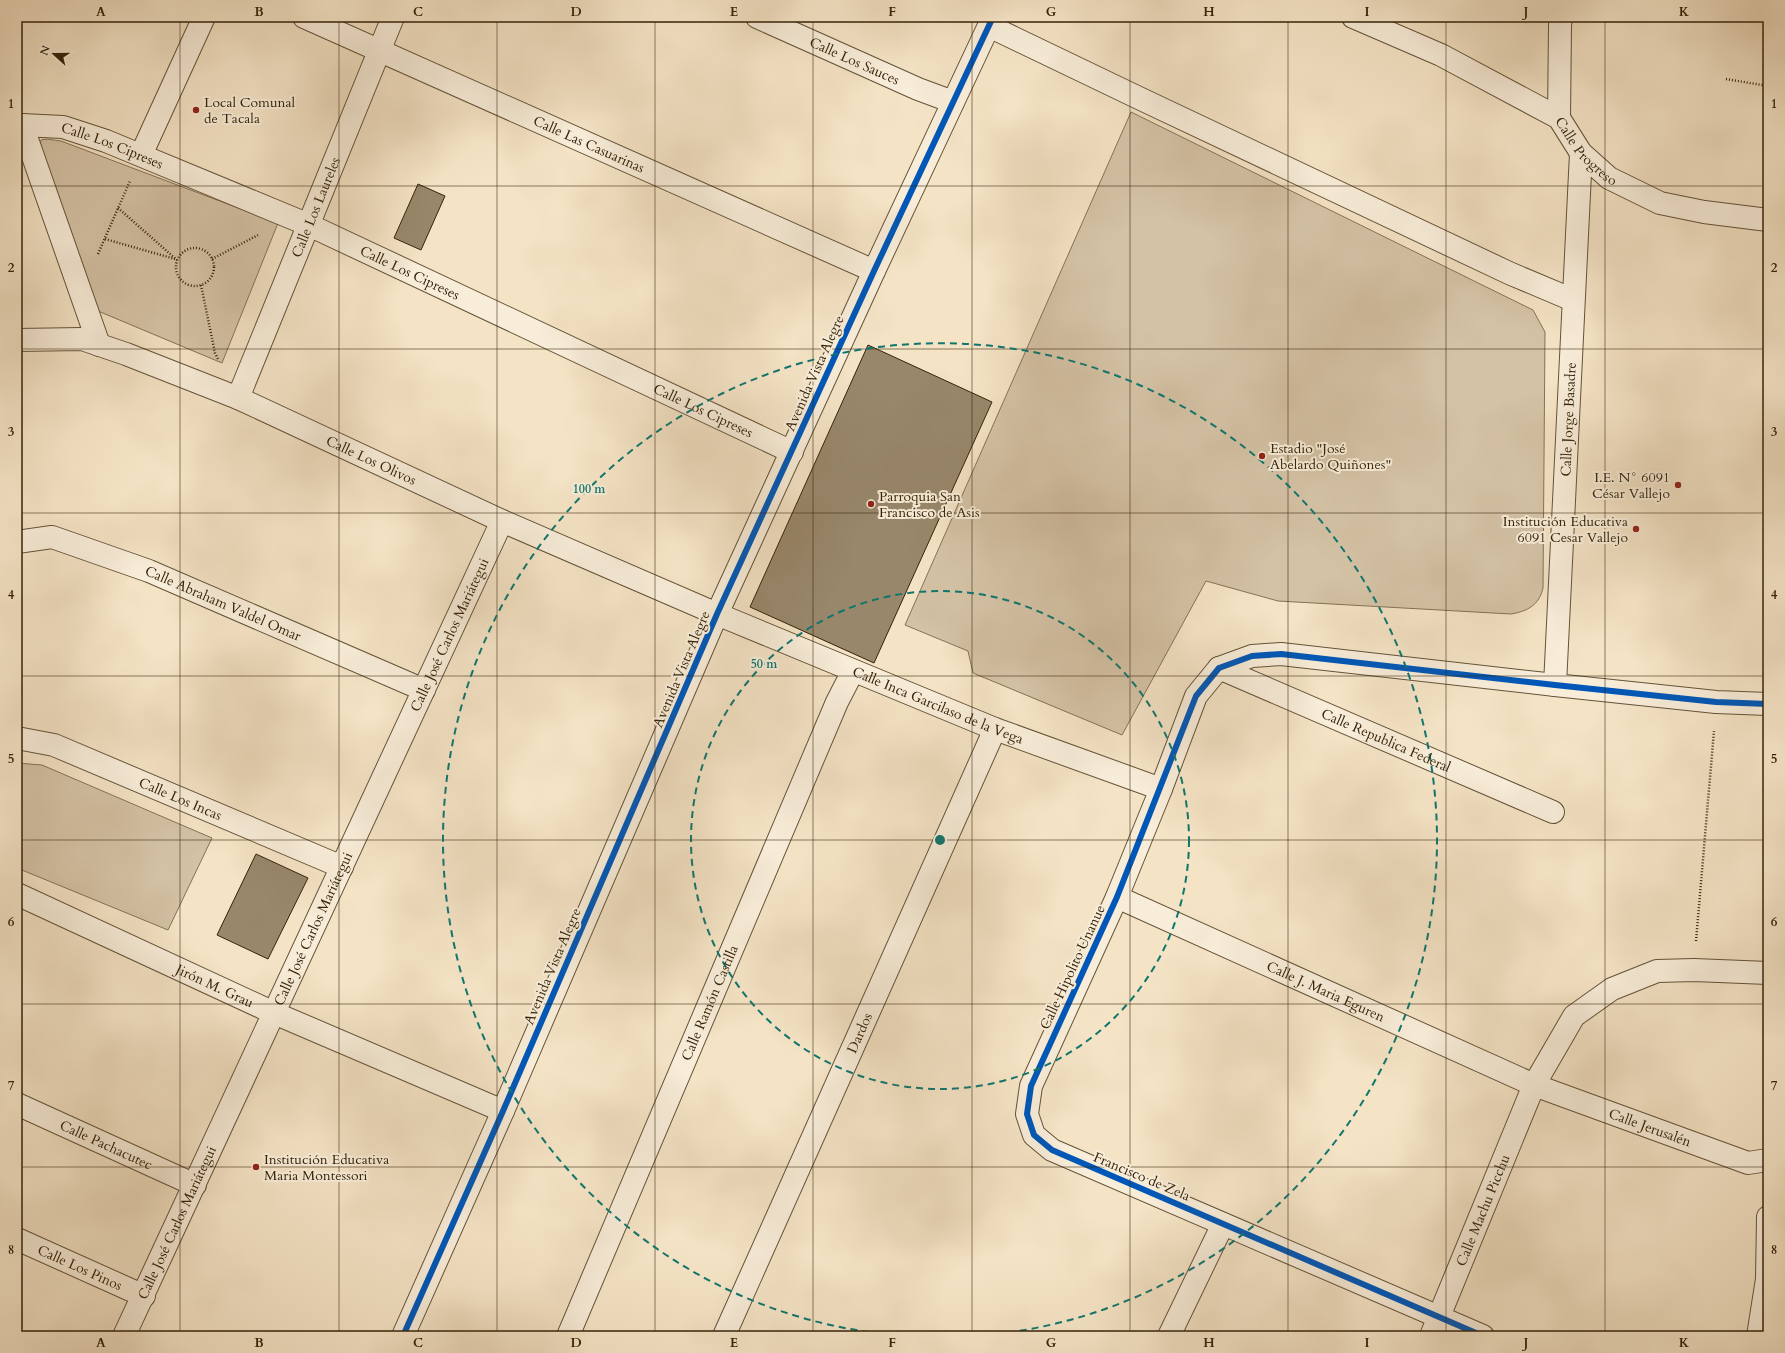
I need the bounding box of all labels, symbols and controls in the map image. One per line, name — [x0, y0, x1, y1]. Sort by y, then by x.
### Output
text: A — [96, 3, 106, 21]
text: B — [254, 3, 264, 21]
text: C — [413, 3, 423, 21]
text: D — [570, 3, 582, 21]
text: E — [730, 3, 738, 21]
text: F — [888, 3, 896, 21]
text: G — [1046, 3, 1057, 21]
text: H — [1203, 3, 1215, 21]
text: I — [1364, 3, 1370, 21]
text: J — [1522, 3, 1529, 21]
text: K — [1679, 3, 1690, 21]
street label: Calle Los Sauces — [806, 33, 903, 90]
north arrow — [34, 34, 74, 74]
text: N — [36, 43, 54, 58]
place label: Local Comunal de Tacala — [204, 93, 296, 128]
text: 1 — [8, 95, 14, 113]
text: 1 — [1771, 95, 1777, 113]
marker: Local Comunal de Tacala — [191, 105, 201, 115]
street label: Calle Las Casuarinas — [530, 111, 648, 178]
street label: Calle Progreso — [1551, 113, 1620, 191]
street label: Calle Los Cipreses — [59, 118, 166, 174]
street label: Calle Los Laureles — [287, 154, 345, 260]
street label: Calle Los Cipreses — [357, 241, 463, 305]
text: 2 — [8, 259, 15, 277]
text: 2 — [1771, 259, 1778, 277]
street label: Avenida Vista Alegre — [780, 312, 849, 434]
street label: Calle Jorge Basadre — [1556, 362, 1581, 477]
street label: Calle Los Cipreses — [650, 379, 756, 442]
text: 3 — [8, 423, 15, 441]
text: 3 — [1771, 423, 1778, 441]
street label: Calle Los Olivos — [323, 431, 420, 490]
place label: Estadio "José Abelardo Quiñones" — [1270, 439, 1391, 474]
marker: Estadio "José Abelardo Quiñones" — [1257, 451, 1267, 461]
place label: I.E. N° 6091 César Vallejo — [1592, 468, 1670, 503]
marker: I.E. N° 6091 César Vallejo — [1673, 480, 1683, 490]
text: 100 m — [573, 481, 606, 497]
place label: Parroquia San Francisco de Asis — [879, 487, 980, 522]
marker: Parroquia San Francisco de Asis — [866, 499, 876, 509]
place label: Institución Educativa 6091 Cesar Vallejo — [1503, 512, 1628, 547]
marker: Institución Educativa 6091 Cesar Vallejo — [1631, 524, 1641, 534]
street label: Calle José Carlos Mariátegui — [406, 555, 494, 715]
street label: Calle Abraham Valdel Omar — [142, 561, 305, 646]
text: 4 — [8, 586, 15, 604]
text: 4 — [1771, 586, 1778, 604]
street label: Avenida Vista Alegre — [648, 608, 715, 730]
text: 50 m — [751, 656, 778, 672]
street label: Calle Inca Garcilaso de la Vega — [850, 662, 1026, 748]
street label: Calle Republica Federal — [1318, 704, 1454, 777]
text: 5 — [8, 750, 14, 768]
text: 5 — [1771, 750, 1777, 768]
street label: Calle Los Incas — [136, 773, 225, 825]
centre of rings — [933, 833, 947, 847]
street label: Calle José Carlos Mariátegui — [270, 849, 357, 1009]
street label: Calle Hipolito Unanue — [1035, 902, 1110, 1033]
street label: Avenida Vista Alegre — [519, 905, 586, 1027]
text: 6 — [8, 913, 15, 931]
text: 6 — [1771, 913, 1778, 931]
street label: Calle Ramón Castilla — [677, 942, 743, 1064]
street label: Calle J. Maria Eguren — [1263, 957, 1388, 1027]
street label: Jirón M. Grau — [171, 959, 257, 1012]
street label: Dardos — [843, 1010, 877, 1056]
text: 7 — [8, 1077, 15, 1095]
text: 7 — [1771, 1077, 1778, 1095]
street label: Calle Jerusalén — [1606, 1104, 1694, 1152]
street label: Calle Pachacutec — [57, 1116, 155, 1174]
street label: Calle José Carlos Mariátegui — [133, 1143, 221, 1303]
street label: Francisco de Zela — [1091, 1148, 1193, 1205]
place label: Institución Educativa Maria Montessori — [264, 1150, 389, 1185]
street label: Calle Machu Picchu — [1452, 1151, 1515, 1269]
marker: Institución Educativa Maria Montessori — [251, 1162, 261, 1172]
street label: Calle Los Pinos — [34, 1240, 125, 1295]
text: 8 — [8, 1241, 14, 1259]
text: 8 — [1771, 1241, 1777, 1259]
text: A — [96, 1334, 106, 1352]
text: B — [254, 1334, 264, 1352]
text: C — [413, 1334, 423, 1352]
text: D — [570, 1334, 582, 1352]
text: E — [730, 1334, 738, 1352]
text: F — [888, 1334, 896, 1352]
text: G — [1046, 1334, 1057, 1352]
text: H — [1203, 1334, 1215, 1352]
text: I — [1364, 1334, 1370, 1352]
text: J — [1522, 1334, 1529, 1352]
text: K — [1679, 1334, 1690, 1352]

